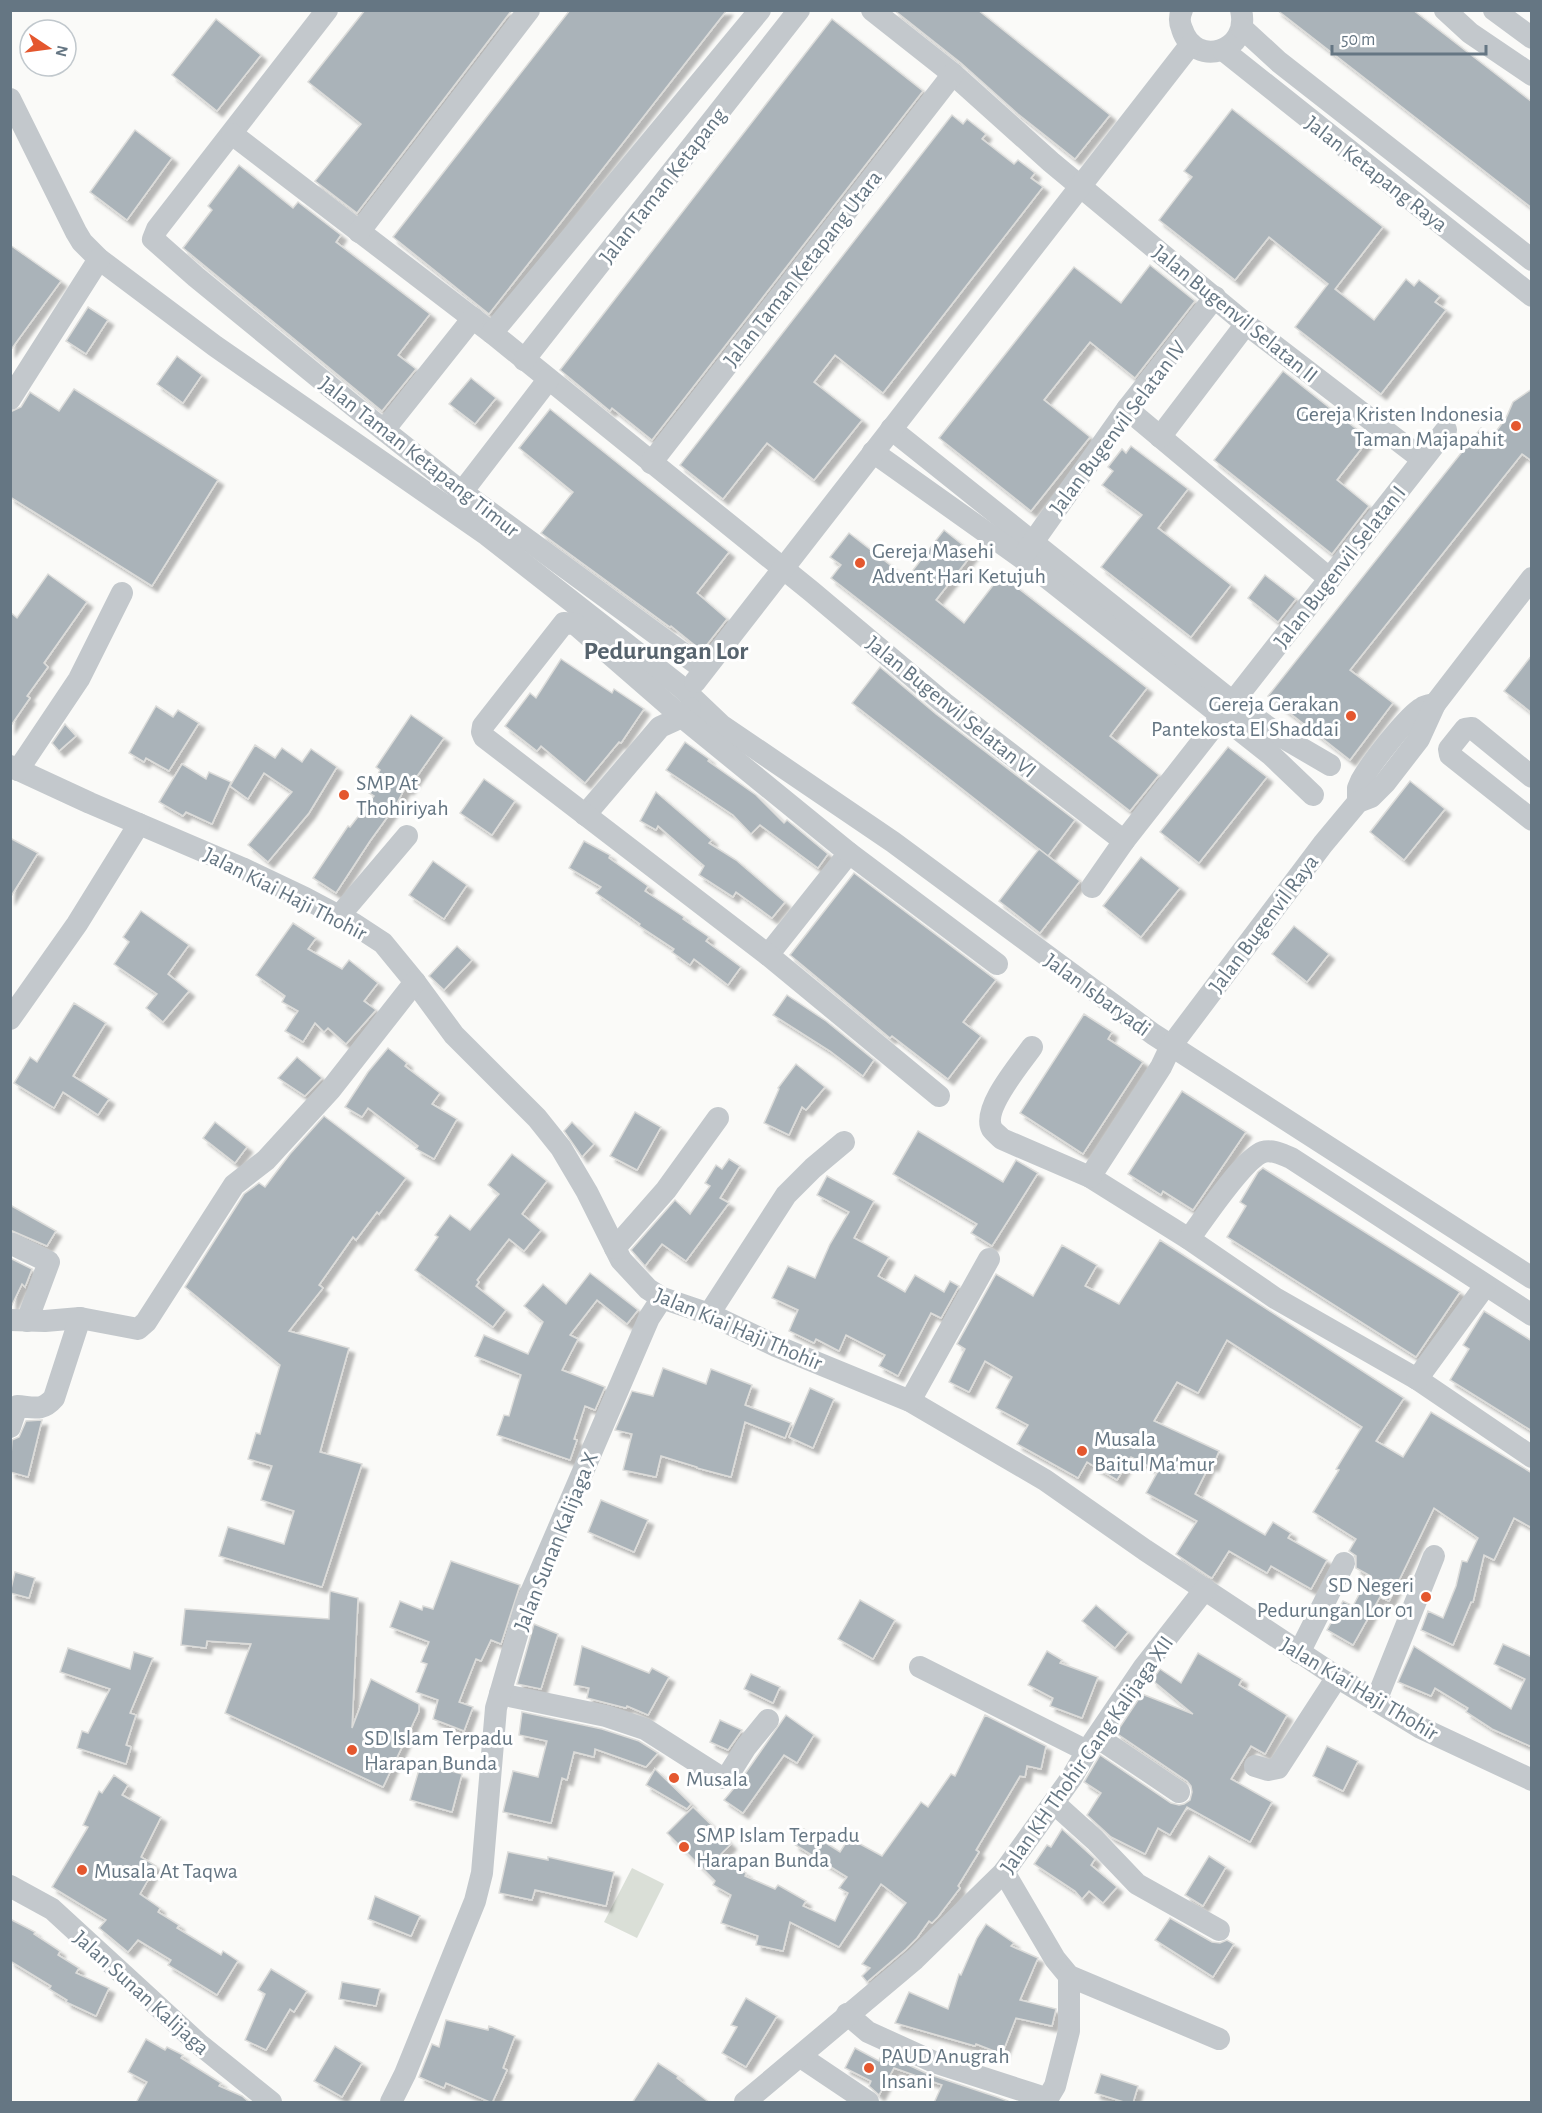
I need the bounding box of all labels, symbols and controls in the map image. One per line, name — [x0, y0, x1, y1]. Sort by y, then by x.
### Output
north arrow — [18, 18, 78, 78]
scale bar — [1332, 18, 1486, 56]
text: 50 m — [1341, 31, 1375, 49]
text: N — [53, 44, 71, 58]
street label: Jalan Taman Ketapang — [595, 103, 730, 268]
street label: Jalan Ketapang Raya — [1301, 112, 1451, 236]
street label: Jalan Taman Ketapang Utara — [720, 166, 886, 371]
street label: Jalan Bugenvil Selatan II — [1149, 241, 1322, 387]
street label: Jalan Bugenvil Selatan IV — [1046, 336, 1190, 518]
street label: Jalan Taman Ketapang Timur — [316, 372, 523, 541]
place label: Gereja Kristen Indonesia Taman Majapahit — [1296, 403, 1504, 450]
marker: Gereja Kristen Indonesia Taman Majapahit — [1509, 419, 1523, 433]
street label: Jalan Bugenvil Selatan I — [1270, 481, 1410, 652]
place label: Gereja Masehi Advent Hari Ketujuh — [872, 540, 1046, 587]
marker: Gereja Masehi Advent Hari Ketujuh — [853, 556, 867, 570]
street label: Jalan Bugenvil Selatan VI — [862, 632, 1040, 782]
district label: Pedurungan Lor — [584, 638, 748, 664]
place label: Gereja Gerakan Pantekosta El Shaddai — [1151, 693, 1339, 740]
marker: Gereja Gerakan Pantekosta El Shaddai — [1344, 709, 1358, 723]
place label: SMP At Thohiriyah — [356, 772, 449, 819]
marker: SMP At Thohiriyah — [337, 788, 351, 802]
street label: Jalan Kiai Haji Thohir — [201, 843, 371, 944]
street label: Jalan Bugenvil Raya — [1205, 851, 1323, 997]
street label: Jalan Isbaryadi — [1040, 949, 1154, 1040]
street label: Jalan Kiai Haji Thohir — [652, 1284, 826, 1374]
place label: Musala Baitul Ma'mur — [1094, 1428, 1214, 1475]
marker: Musala Baitul Ma'mur — [1075, 1444, 1089, 1458]
street label: Jalan Sunan Kalijaga X — [510, 1449, 602, 1634]
place label: SD Negeri Pedurungan Lor 01 — [1257, 1574, 1414, 1621]
marker: SD Negeri Pedurungan Lor 01 — [1419, 1590, 1433, 1604]
street label: Jalan KH Thohir Gang Kalijaga XII — [996, 1632, 1177, 1877]
street label: Jalan Kiai Haji Thohir — [1277, 1633, 1442, 1745]
place label: SD Islam Terpadu Harapan Bunda — [364, 1727, 513, 1774]
marker: SD Islam Terpadu Harapan Bunda — [345, 1743, 359, 1757]
place label: Musala — [686, 1768, 748, 1790]
marker: Musala — [667, 1771, 681, 1785]
place label: SMP Islam Terpadu Harapan Bunda — [696, 1824, 860, 1871]
marker: SMP Islam Terpadu Harapan Bunda — [677, 1840, 691, 1854]
place label: Musala At Taqwa — [94, 1860, 238, 1882]
marker: Musala At Taqwa — [75, 1863, 89, 1877]
street label: Jalan Sunan Kalijaga — [69, 1926, 213, 2059]
place label: PAUD Anugrah Insani — [881, 2045, 1010, 2092]
marker: PAUD Anugrah Insani — [862, 2061, 876, 2075]

